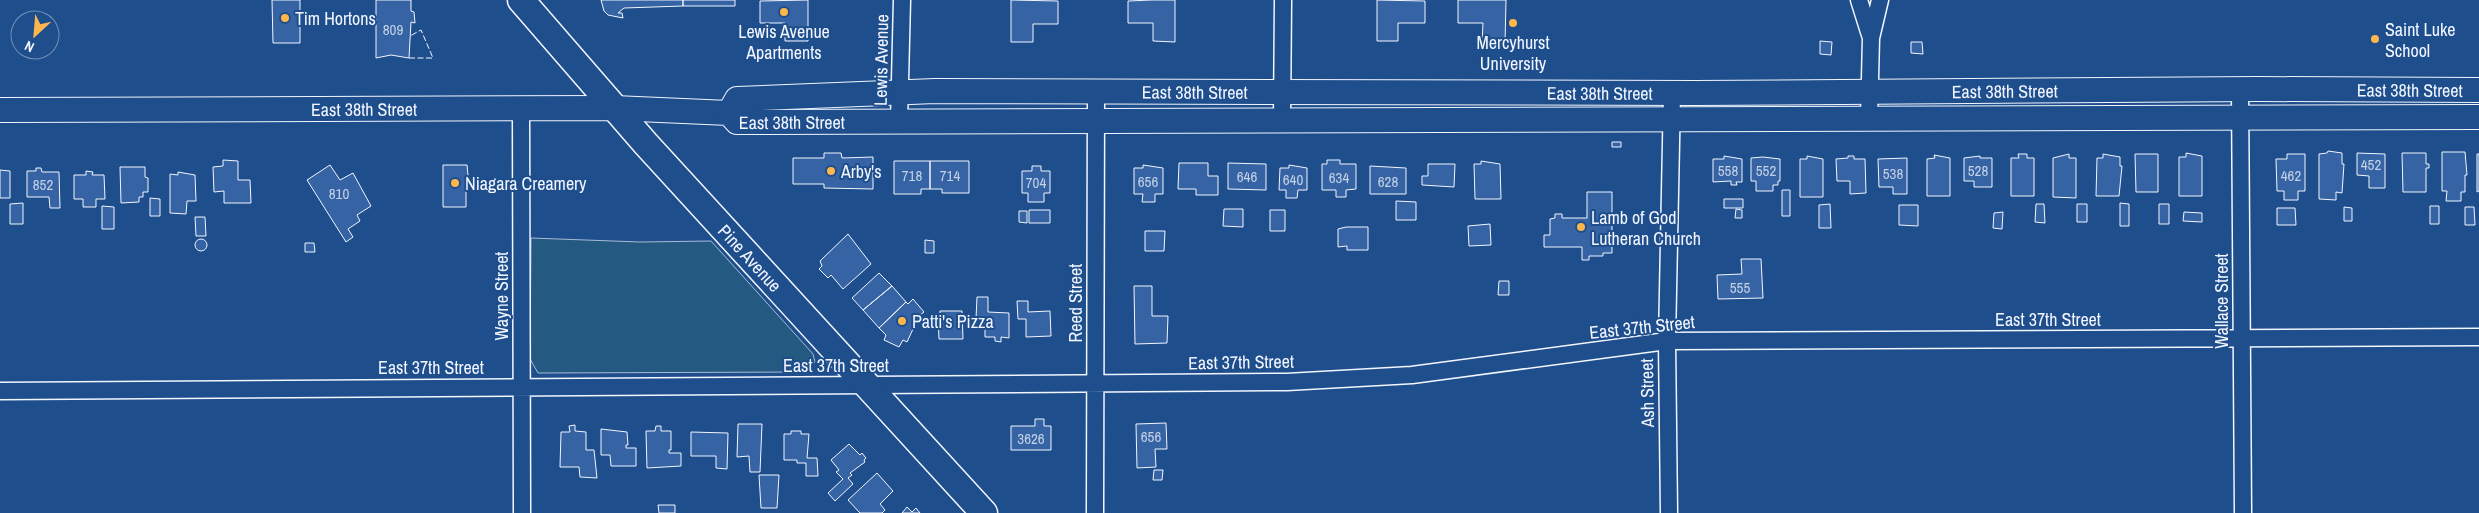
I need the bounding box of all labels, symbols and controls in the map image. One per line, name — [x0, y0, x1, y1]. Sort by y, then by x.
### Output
place label: Tim Hortons — [295, 6, 376, 31]
marker: Lewis Avenue Apartments — [778, 6, 790, 18]
north arrow — [10, 10, 60, 60]
marker: Tim Hortons — [279, 12, 291, 24]
street label: Lewis Avenue — [868, 14, 894, 106]
marker: Mercyhurst University — [1507, 17, 1519, 29]
place label: Saint Luke School — [2385, 17, 2456, 63]
house number: 809 — [383, 19, 403, 40]
place label: Lewis Avenue Apartments — [738, 19, 830, 65]
place label: Mercyhurst University — [1477, 30, 1550, 76]
marker: Saint Luke School — [2369, 33, 2381, 45]
text: N — [22, 37, 37, 57]
street label: East 38th Street — [2357, 77, 2463, 102]
street label: East 38th Street — [1952, 78, 2058, 104]
street label: East 38th Street — [1142, 79, 1248, 104]
street label: East 38th Street — [1547, 80, 1653, 105]
street label: East 38th Street — [311, 96, 417, 121]
street label: East 38th Street — [739, 109, 845, 134]
house number: 452 — [2361, 154, 2381, 175]
place label: Arby's — [840, 159, 882, 184]
house number: 558 — [1718, 160, 1738, 181]
house number: 552 — [1756, 160, 1776, 181]
house number: 528 — [1968, 160, 1988, 181]
house number: 538 — [1883, 163, 1903, 184]
marker: Arby's — [825, 165, 837, 177]
house number: 718 — [902, 165, 922, 186]
house number: 714 — [940, 165, 960, 186]
house number: 462 — [2281, 165, 2301, 186]
house number: 646 — [1237, 166, 1257, 187]
house number: 634 — [1329, 167, 1349, 188]
house number: 640 — [1283, 169, 1303, 190]
place label: Niagara Creamery — [465, 171, 587, 196]
house number: 656 — [1138, 171, 1158, 192]
house number: 628 — [1378, 171, 1398, 192]
house number: 704 — [1026, 172, 1046, 193]
house number: 852 — [33, 174, 53, 195]
marker: Niagara Creamery — [449, 177, 461, 189]
house number: 810 — [329, 183, 349, 204]
place label: Lamb of God Lutheran Church — [1591, 205, 1701, 251]
street label: Pine Avenue — [713, 219, 788, 297]
marker: Lamb of God Lutheran Church — [1575, 221, 1587, 233]
street label: Wayne Street — [489, 252, 514, 340]
street label: Wallace Street — [2209, 253, 2234, 349]
street label: Reed Street — [1063, 264, 1088, 342]
house number: 555 — [1730, 277, 1750, 298]
street label: East 37th Street — [1995, 307, 2101, 332]
place label: Patti's Pizza — [912, 309, 994, 334]
street label: East 37th Street — [1588, 309, 1696, 345]
marker: Patti's Pizza — [896, 315, 908, 327]
street label: East 37th Street — [1188, 349, 1294, 375]
street label: East 37th Street — [783, 353, 889, 378]
street label: East 37th Street — [378, 355, 484, 380]
street label: Ash Street — [1634, 358, 1660, 429]
house number: 656 — [1141, 426, 1161, 447]
house number: 3626 — [1017, 428, 1045, 449]

